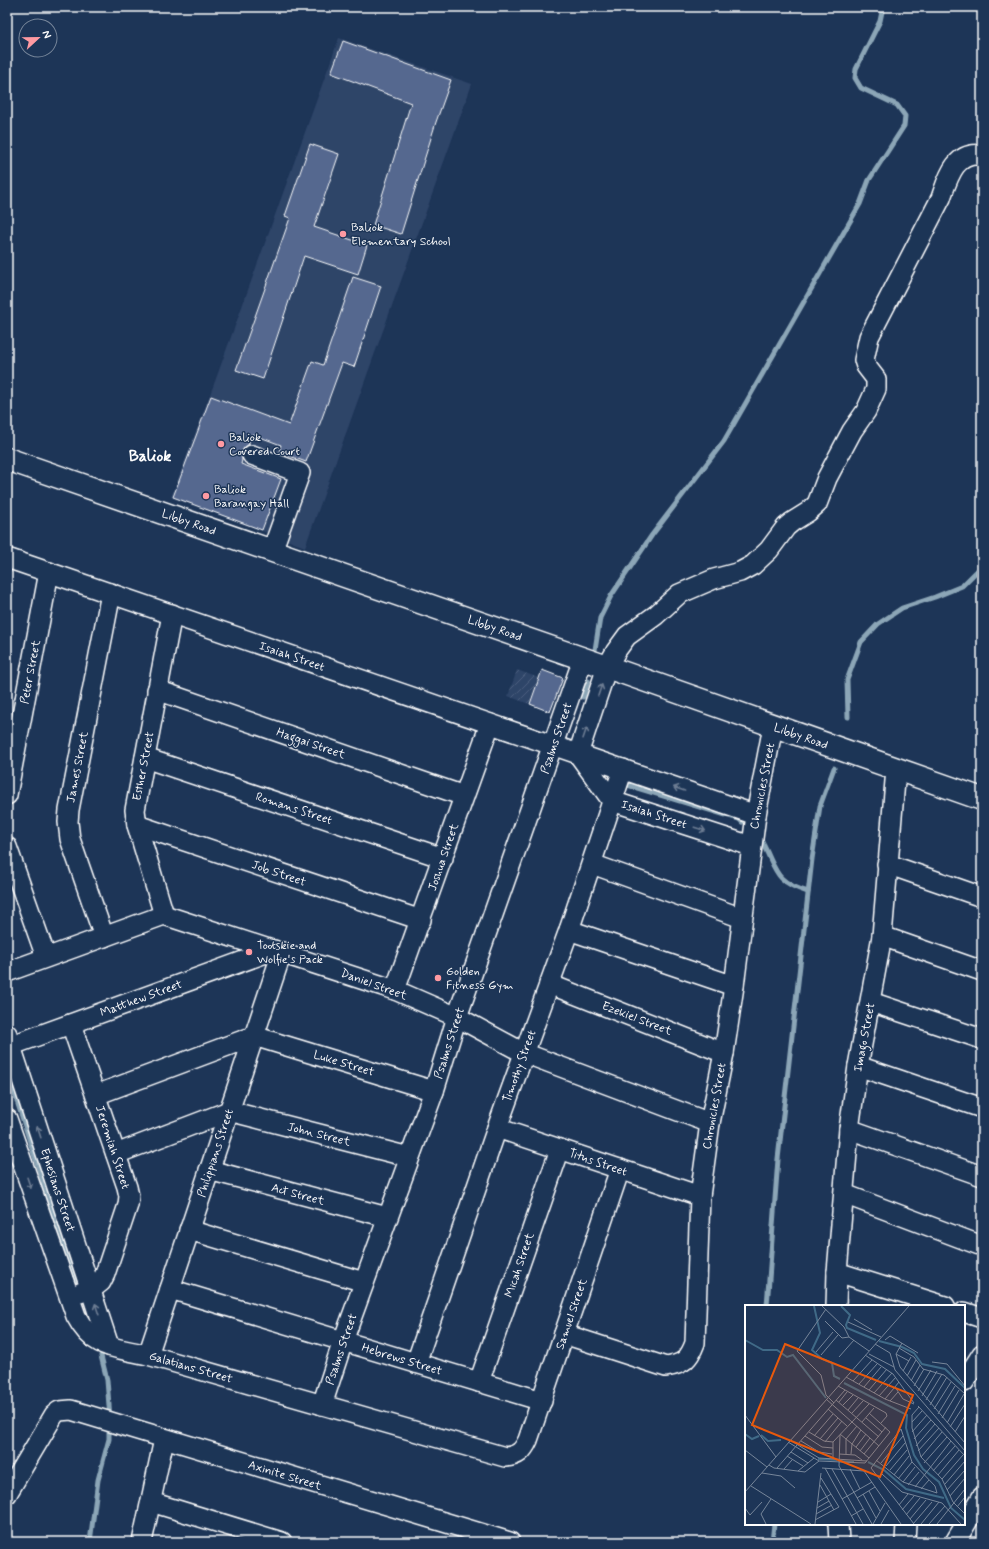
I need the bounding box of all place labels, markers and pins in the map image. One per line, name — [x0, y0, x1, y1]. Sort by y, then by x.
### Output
place label: Baliok Elementary School — [351, 220, 451, 250]
marker: Baliok Elementary School — [338, 229, 348, 239]
place label: Baliok Covered Court — [229, 430, 301, 460]
marker: Baliok Covered Court — [216, 439, 226, 449]
place label: Baliok Barangay Hall — [214, 482, 289, 512]
marker: Baliok Barangay Hall — [201, 491, 211, 501]
place label: Tootskie and Wolfie's Pack — [257, 938, 323, 968]
marker: Tootskie and Wolfie's Pack — [244, 947, 254, 957]
place label: Golden Fitness Gym — [446, 964, 514, 994]
marker: Golden Fitness Gym — [433, 973, 443, 983]

